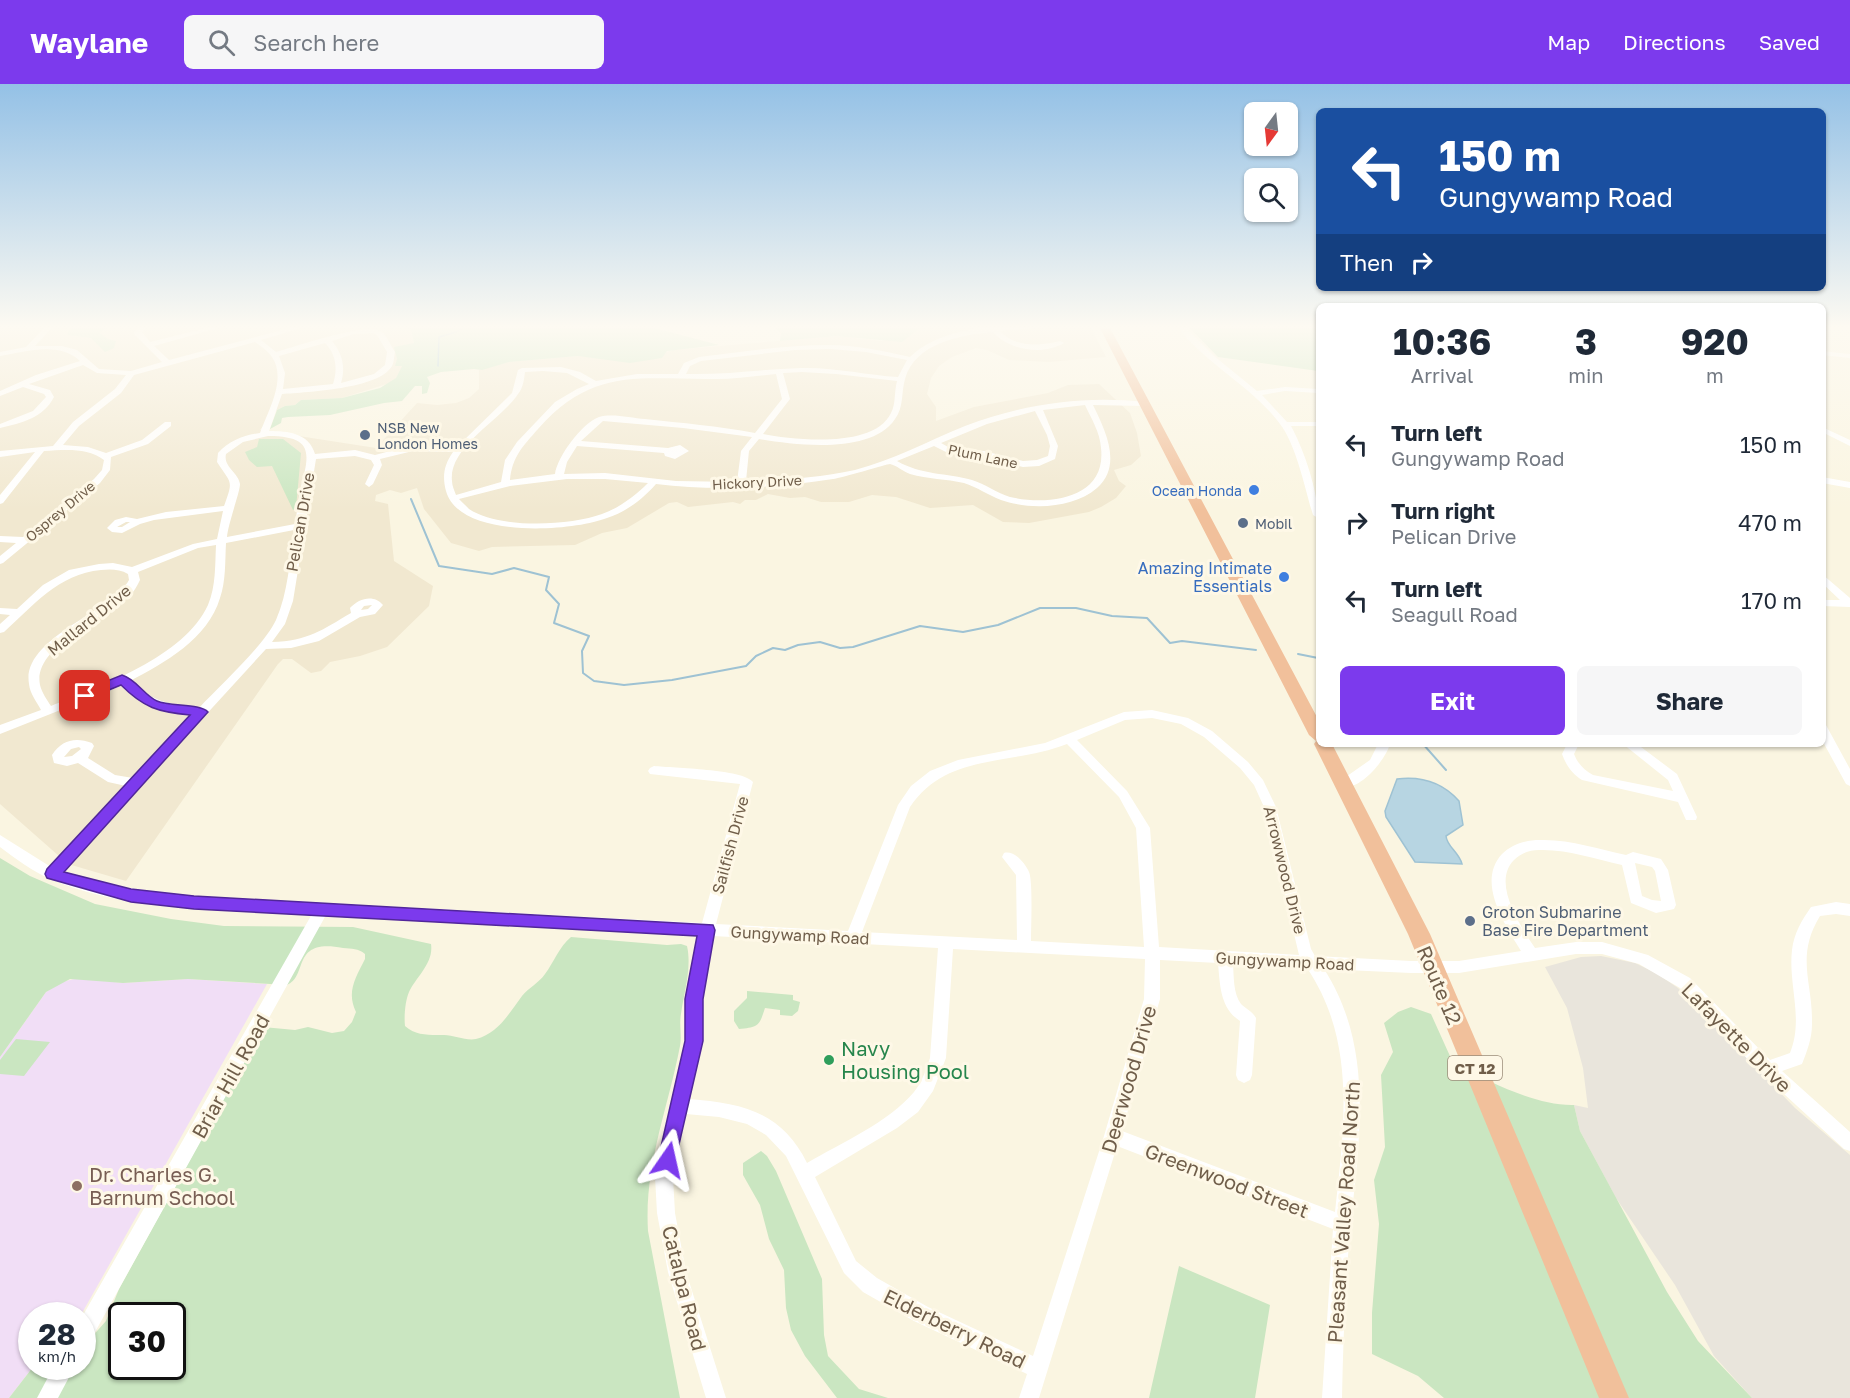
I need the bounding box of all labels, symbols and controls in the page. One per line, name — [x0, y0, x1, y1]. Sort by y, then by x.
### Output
search box — [184, 15, 604, 69]
text: Waylane — [30, 26, 148, 59]
icon: search — [205, 26, 238, 59]
text: Search here — [253, 29, 379, 56]
text: Map — [1547, 29, 1590, 55]
text: Directions — [1623, 29, 1726, 55]
text: Saved — [1759, 29, 1820, 55]
north arrow — [1244, 102, 1298, 156]
map controls — [1244, 102, 1298, 222]
text: 150 m — [1439, 130, 1561, 180]
icon: left — [1340, 132, 1418, 210]
button: search — [1244, 168, 1298, 222]
text: Gungywamp Road — [1439, 181, 1673, 213]
icon: right — [1405, 246, 1438, 279]
text: Then — [1340, 249, 1393, 276]
text: 10:36 — [1393, 320, 1491, 363]
text: 3 — [1575, 320, 1597, 363]
text: 920 — [1681, 320, 1749, 363]
text: Arrival — [1411, 363, 1473, 387]
text: min — [1568, 363, 1604, 387]
text: m — [1706, 363, 1724, 387]
place label: NSB New London Homes — [377, 419, 478, 452]
text: Turn left — [1391, 419, 1482, 446]
marker: NSB New London Homes — [358, 428, 372, 442]
icon: left — [1340, 428, 1373, 461]
text: 150 m — [1740, 431, 1802, 458]
street label: Plum Lane — [947, 440, 1019, 472]
text: Gungywamp Road — [1391, 446, 1565, 470]
street label: Pelican Drive — [281, 471, 319, 573]
street label: Hickory Drive — [712, 471, 802, 493]
street label: Osprey Drive — [22, 477, 98, 545]
place label: Ocean Honda — [1152, 482, 1242, 499]
marker: Ocean Honda — [1247, 483, 1261, 497]
text: Turn right — [1391, 497, 1495, 524]
icon: right — [1340, 506, 1373, 539]
text: 470 m — [1738, 509, 1802, 536]
place label: Mobil — [1255, 515, 1292, 532]
marker: Mobil — [1236, 516, 1250, 530]
text: Pelican Drive — [1391, 524, 1516, 548]
place label: Amazing Intimate Essentials — [1138, 558, 1272, 596]
marker: Amazing Intimate Essentials — [1277, 570, 1291, 584]
text: Turn left — [1391, 575, 1482, 602]
street label: Mallard Drive — [43, 580, 135, 660]
icon: left — [1340, 584, 1373, 617]
text: 170 m — [1741, 587, 1802, 614]
text: Seagull Road — [1391, 602, 1518, 626]
button: Exit — [1340, 666, 1565, 735]
button: Share — [1577, 666, 1802, 735]
pin — [59, 670, 110, 721]
icon: arrive — [68, 679, 101, 712]
street label: Sailfish Drive — [707, 794, 753, 896]
street label: Arrowwood Drive — [1259, 804, 1311, 936]
place label: Groton Submarine Base Fire Department — [1482, 902, 1649, 940]
marker: Groton Submarine Base Fire Department — [1463, 914, 1477, 928]
street label: Gungywamp Road — [730, 921, 870, 949]
street label: Route 12 — [1413, 942, 1467, 1028]
street label: Gungywamp Road — [1215, 947, 1355, 975]
street label: Lafayette Drive — [1677, 977, 1797, 1097]
street label: Deerwood Drive — [1095, 1003, 1161, 1155]
street label: Briar Hill Road — [186, 1010, 274, 1142]
place label: Navy Housing Pool — [841, 1036, 969, 1083]
marker: Navy Housing Pool — [822, 1053, 836, 1067]
road number: CT 12 — [1448, 1056, 1502, 1080]
street label: Pleasant Valley Road North — [1322, 1080, 1364, 1344]
position arrow — [636, 1128, 700, 1192]
street label: Greenwood Street — [1142, 1138, 1312, 1222]
place label: Dr. Charles G. Barnum School — [89, 1162, 235, 1209]
marker: Dr. Charles G. Barnum School — [70, 1179, 84, 1193]
street label: Catalpa Road — [658, 1223, 712, 1353]
street label: Elderberry Road — [880, 1283, 1030, 1373]
speed limit sign: 30 — [108, 1302, 186, 1380]
text: 28 — [38, 1316, 76, 1352]
text: km/h — [38, 1347, 76, 1365]

